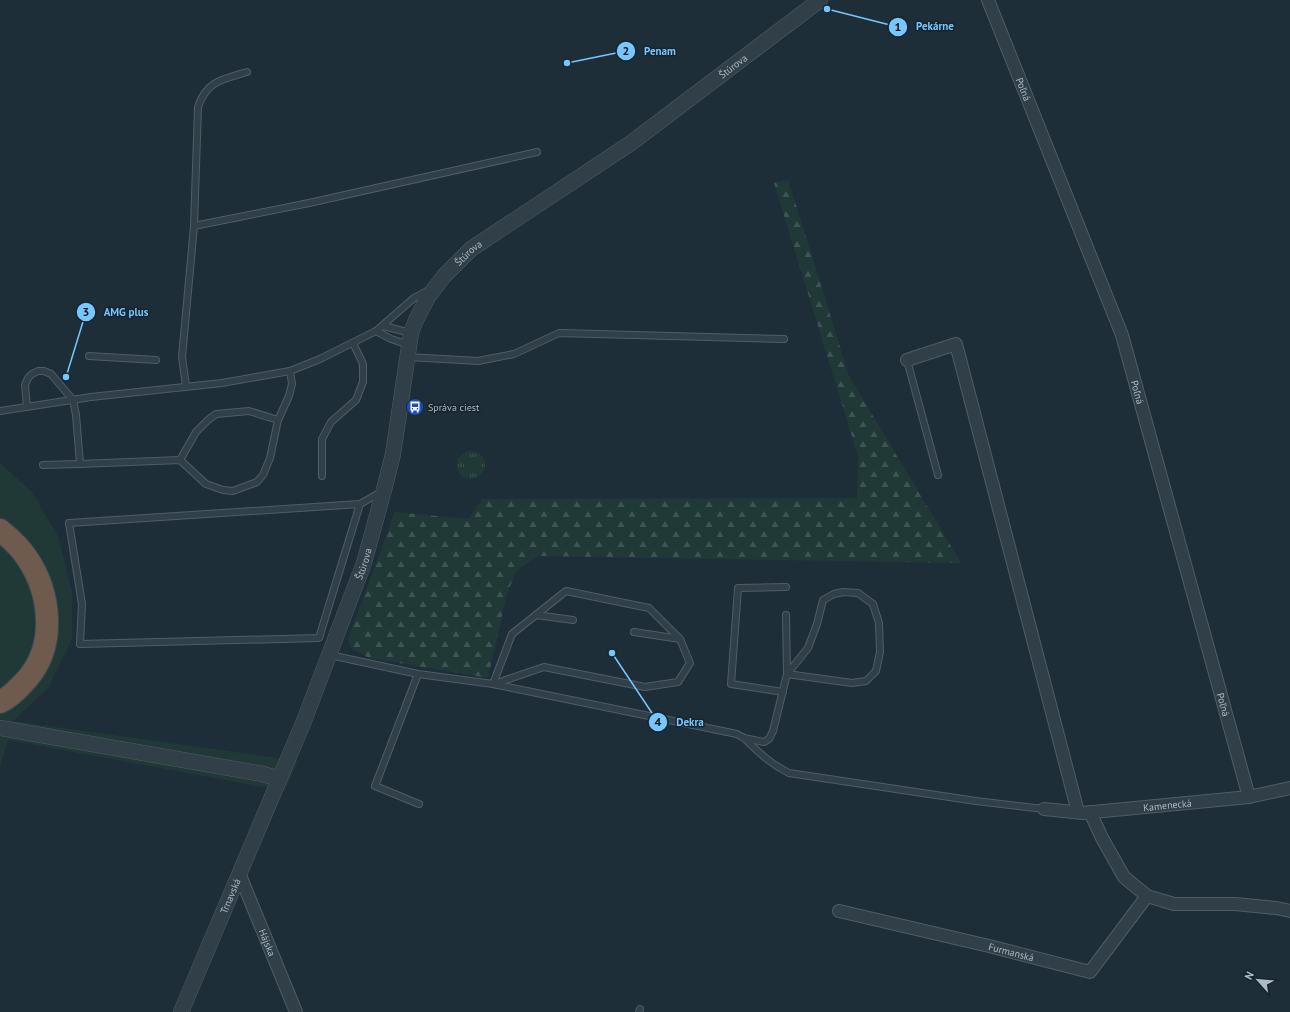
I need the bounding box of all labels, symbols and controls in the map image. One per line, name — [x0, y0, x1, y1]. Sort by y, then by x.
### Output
callout: Pekárne — [888, 15, 962, 38]
text: 1 — [895, 19, 901, 34]
text: Pekárne — [916, 19, 954, 33]
callout: Penam — [616, 39, 684, 62]
text: 2 — [623, 43, 629, 58]
text: Penam — [644, 44, 676, 58]
street label: Štúrova — [716, 51, 750, 81]
street label: Poľná — [1013, 76, 1034, 103]
street label: Štúrova — [452, 237, 485, 269]
callout: AMG plus — [76, 301, 156, 324]
text: 3 — [83, 304, 89, 319]
text: AMG plus — [104, 305, 149, 319]
street label: Poľná — [1128, 379, 1147, 406]
bus stop icon: Správa ciest — [405, 397, 425, 417]
place label: Správa ciest — [428, 401, 480, 414]
street label: Štúrova — [352, 547, 375, 582]
street label: Poľná — [1214, 691, 1233, 718]
callout: Dekra — [648, 711, 711, 734]
text: 4 — [655, 714, 662, 729]
text: Dekra — [676, 715, 704, 729]
street label: Kamenecká — [1143, 797, 1192, 814]
street label: Trnavská — [217, 876, 244, 916]
street label: Hájska — [256, 927, 278, 958]
street label: Furmanská — [987, 940, 1035, 964]
north arrow — [1238, 960, 1278, 1000]
text: N — [1241, 969, 1257, 982]

